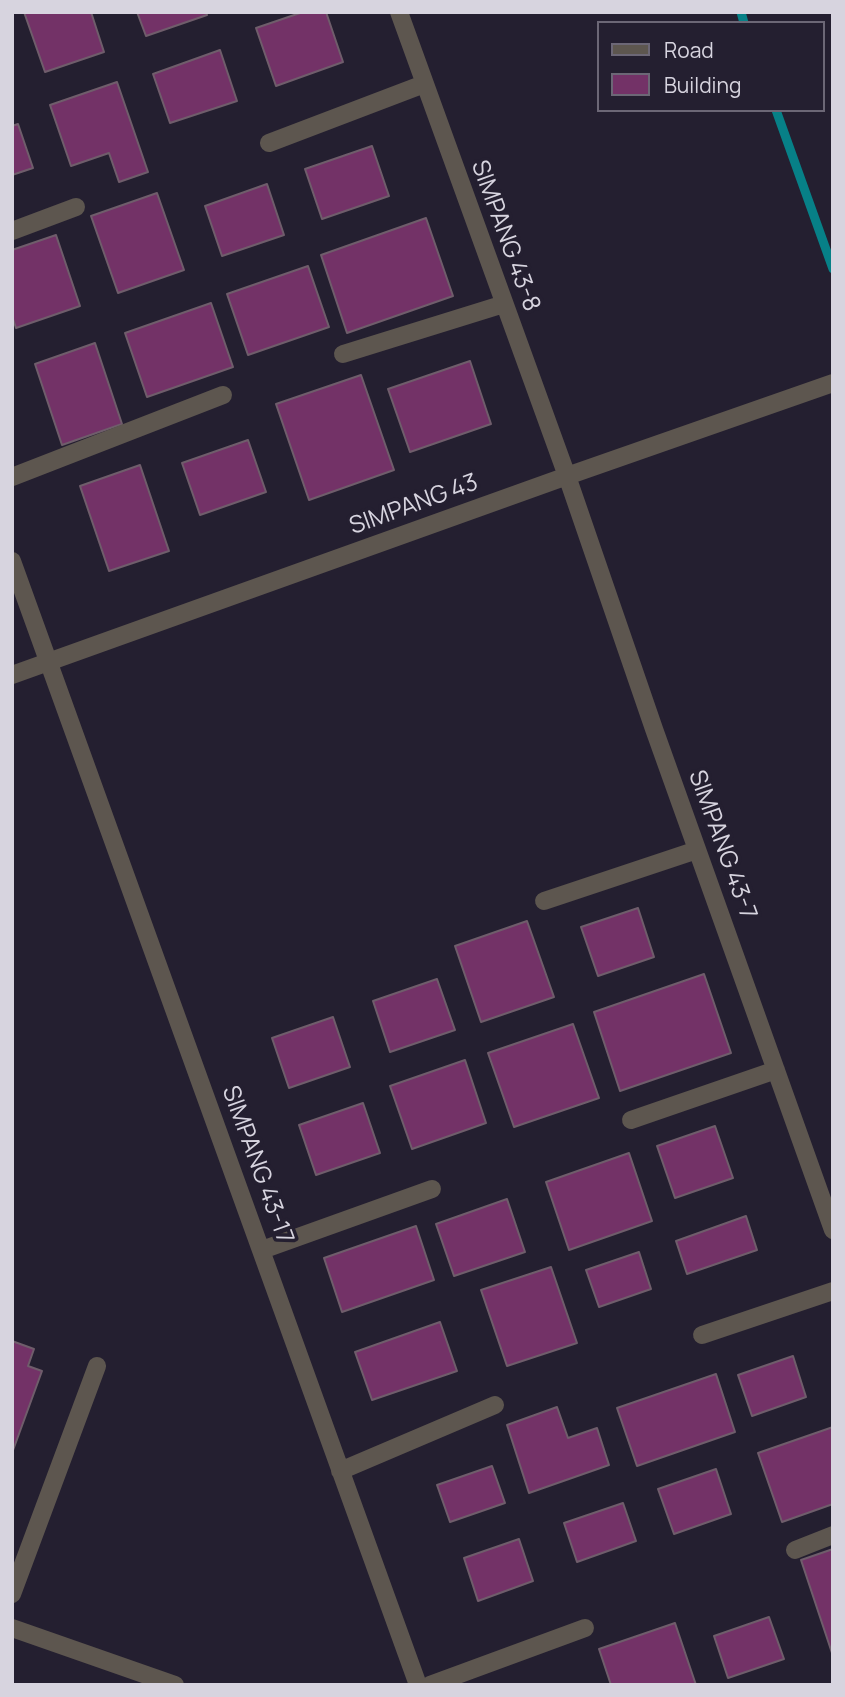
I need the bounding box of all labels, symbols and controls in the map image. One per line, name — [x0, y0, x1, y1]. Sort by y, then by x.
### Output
legend — [596, 21, 824, 112]
text: Road — [664, 36, 714, 64]
text: Building — [664, 71, 741, 99]
street label: SIMPANG 43-8 — [464, 157, 546, 315]
street label: SIMPANG 43 — [346, 468, 482, 542]
street label: SIMPANG 43-7 — [682, 766, 762, 924]
street label: SIMPANG 43-17 — [215, 1082, 299, 1248]

